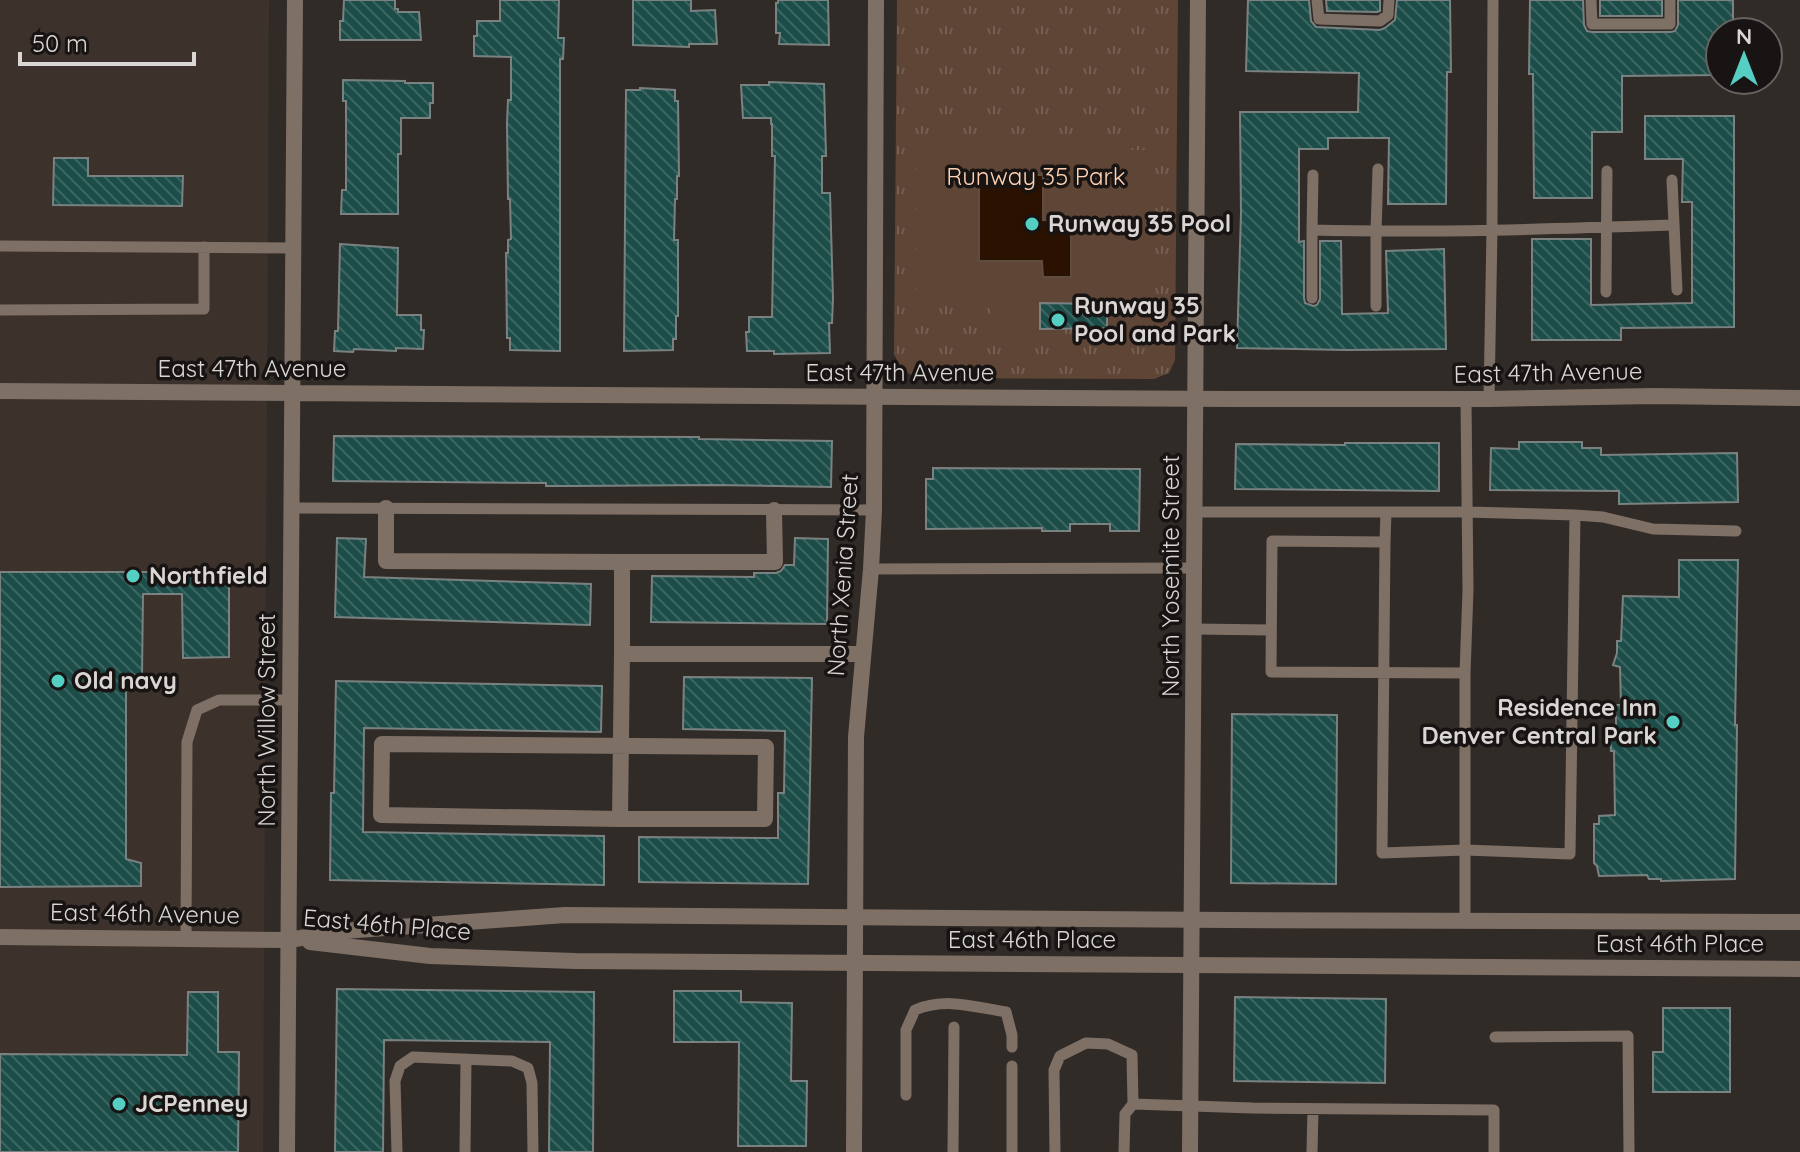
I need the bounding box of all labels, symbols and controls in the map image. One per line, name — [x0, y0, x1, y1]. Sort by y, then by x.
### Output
scale bar — [20, 16, 194, 66]
north arrow — [1704, 16, 1784, 96]
text: N — [1736, 22, 1752, 50]
text: 50 m — [32, 28, 88, 58]
park label: Runway 35 Park — [946, 161, 1126, 191]
place label: Runway 35 Pool — [1048, 208, 1231, 238]
marker: Runway 35 Pool — [1023, 215, 1041, 233]
place label: Runway 35 Pool and Park — [1074, 290, 1236, 348]
marker: Runway 35 Pool and Park — [1049, 311, 1067, 329]
street label: East 47th Avenue — [158, 353, 346, 383]
street label: East 47th Avenue — [1453, 355, 1643, 389]
street label: East 47th Avenue — [806, 357, 994, 387]
street label: North Yosemite Street — [1155, 455, 1185, 697]
street label: North Xenia Street — [820, 473, 864, 677]
place label: Northfield — [149, 560, 268, 590]
marker: Northfield — [124, 567, 142, 585]
street label: North Willow Street — [251, 613, 281, 827]
place label: Old navy — [74, 665, 177, 695]
marker: Old navy — [49, 672, 67, 690]
place label: Residence Inn Denver Central Park — [1421, 692, 1657, 750]
marker: Residence Inn Denver Central Park — [1664, 713, 1682, 731]
street label: East 46th Avenue — [50, 896, 240, 930]
street label: East 46th Place — [302, 902, 472, 946]
street label: East 46th Place — [948, 924, 1116, 954]
street label: East 46th Place — [1596, 928, 1764, 958]
place label: JCPenney — [135, 1088, 248, 1118]
marker: JCPenney — [110, 1095, 128, 1113]

